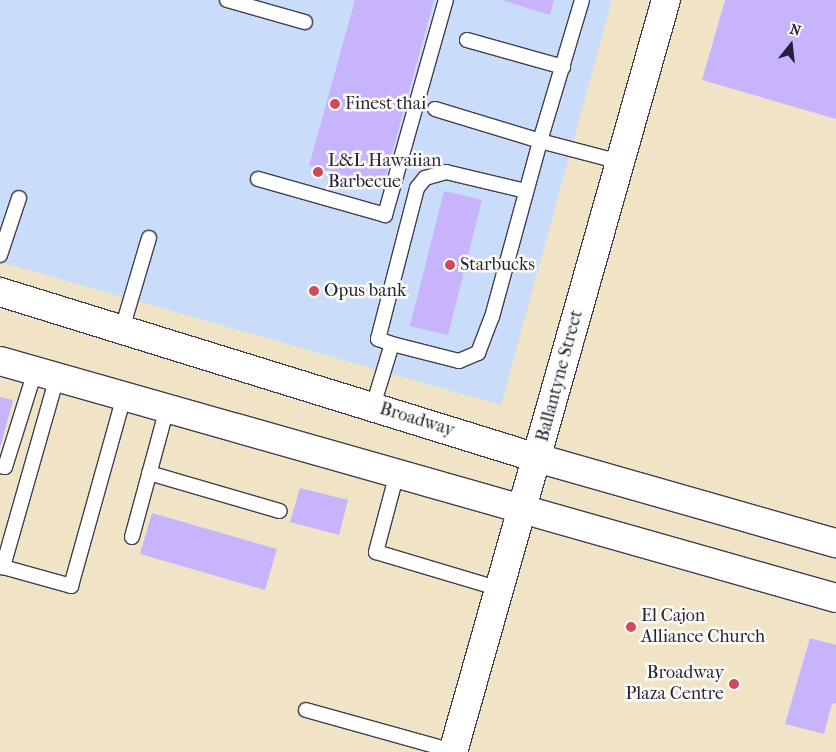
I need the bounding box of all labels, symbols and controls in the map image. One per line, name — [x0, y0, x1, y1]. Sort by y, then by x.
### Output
north arrow — [766, 20, 816, 70]
text: N — [788, 20, 803, 40]
place label: Finest thai — [345, 93, 426, 115]
marker: Finest thai — [329, 98, 341, 110]
place label: L&L Hawaiian Barbecue — [328, 151, 441, 193]
marker: L&L Hawaiian Barbecue — [312, 166, 324, 178]
place label: Starbucks — [460, 254, 535, 276]
marker: Starbucks — [444, 259, 456, 271]
place label: Opus bank — [324, 280, 406, 302]
marker: Opus bank — [308, 285, 320, 297]
street label: Ballantyne Street — [532, 308, 588, 444]
street label: Broadway — [377, 398, 457, 442]
place label: El Cajon Alliance Church — [641, 606, 765, 649]
marker: El Cajon Alliance Church — [625, 621, 637, 633]
place label: Broadway Plaza Centre — [625, 663, 724, 706]
marker: Broadway Plaza Centre — [728, 678, 740, 690]

